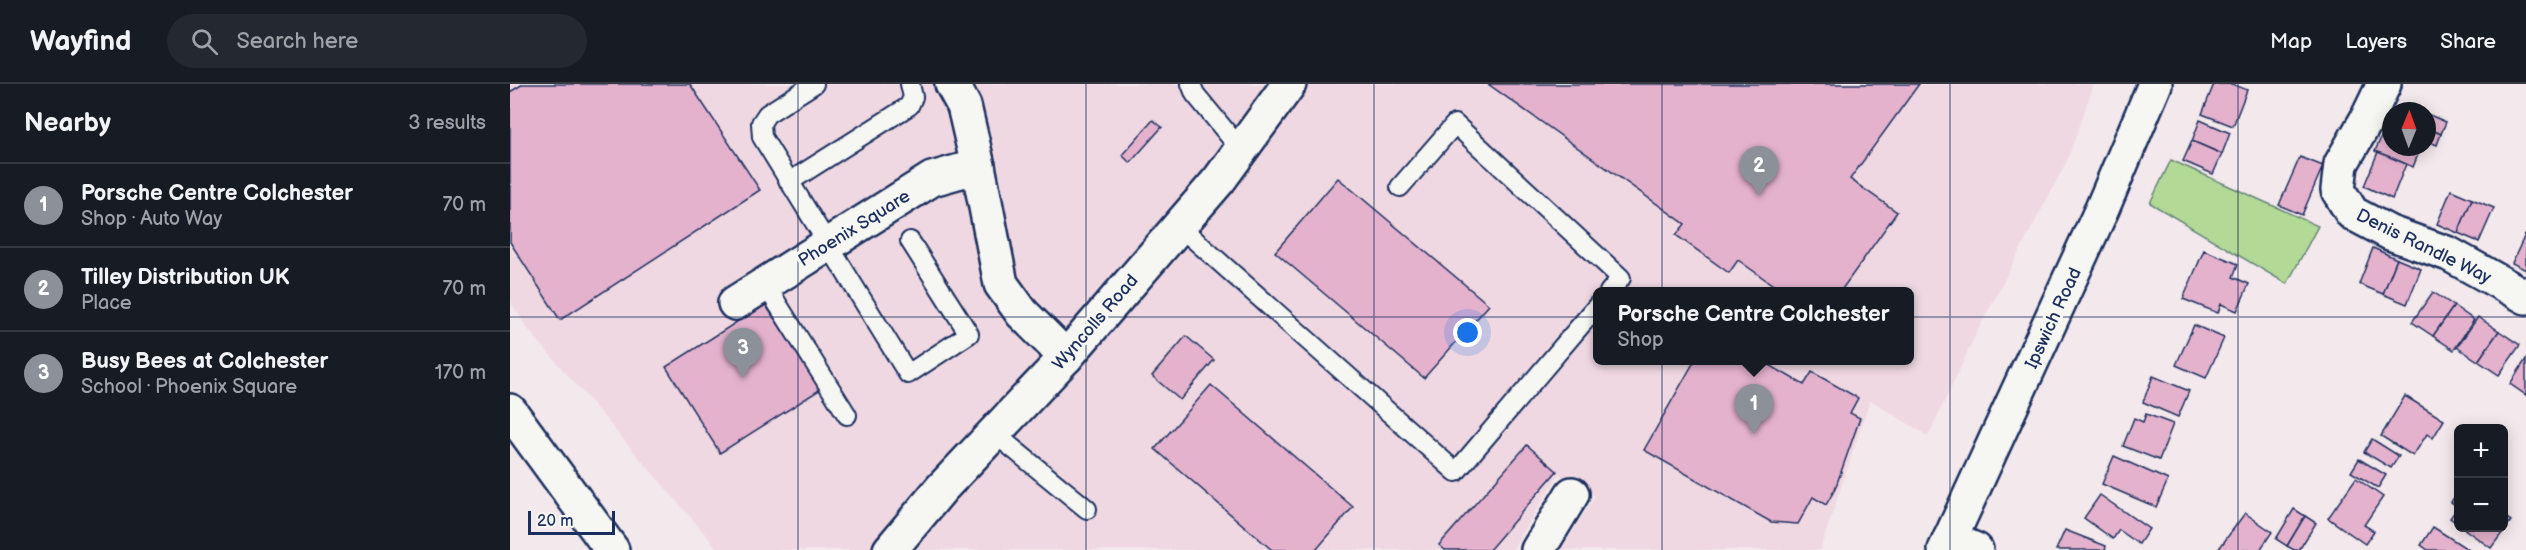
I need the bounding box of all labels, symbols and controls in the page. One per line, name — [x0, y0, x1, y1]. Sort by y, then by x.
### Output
search box — [167, 14, 587, 68]
text: Wayfind — [30, 25, 131, 58]
icon: search — [188, 25, 221, 58]
text: Search here — [236, 28, 358, 55]
text: Map — [2270, 29, 2312, 54]
text: Layers — [2345, 29, 2407, 54]
text: Share — [2440, 29, 2496, 54]
north arrow — [2382, 102, 2436, 156]
text: Nearby — [24, 108, 111, 139]
text: 3 results — [408, 111, 486, 135]
pin: 2 — [1740, 147, 1778, 196]
text: Porsche Centre Colchester — [81, 180, 353, 207]
street label: Phoenix Square — [794, 185, 914, 271]
text: 1 — [39, 193, 48, 217]
text: 70 m — [442, 193, 486, 217]
street label: Denis Randle Way — [2353, 205, 2495, 289]
text: Shop · Auto Way — [81, 207, 222, 231]
text: Tilley Distribution UK — [81, 264, 290, 291]
street label: Ipswich Road — [2021, 264, 2086, 372]
street label: Wyncolls Road — [1048, 270, 1143, 374]
text: 2 — [38, 277, 49, 301]
text: 70 m — [442, 277, 486, 301]
popup — [1593, 287, 1914, 365]
text: Place — [81, 291, 132, 315]
text: Porsche Centre Colchester — [1618, 301, 1889, 328]
your location — [1453, 318, 1482, 347]
pin: 3 — [724, 328, 762, 378]
text: Shop — [1618, 328, 1664, 352]
text: Busy Bees at Colchester — [81, 348, 328, 375]
text: 3 — [38, 361, 49, 385]
text: 170 m — [435, 361, 486, 385]
text: School · Phoenix Square — [81, 375, 297, 399]
pin: 1 — [1734, 384, 1774, 434]
map controls — [2454, 424, 2508, 532]
button: + — [2454, 424, 2508, 478]
button: − — [2454, 478, 2508, 532]
scale bar — [528, 508, 615, 536]
text: 20 m — [537, 512, 573, 531]

